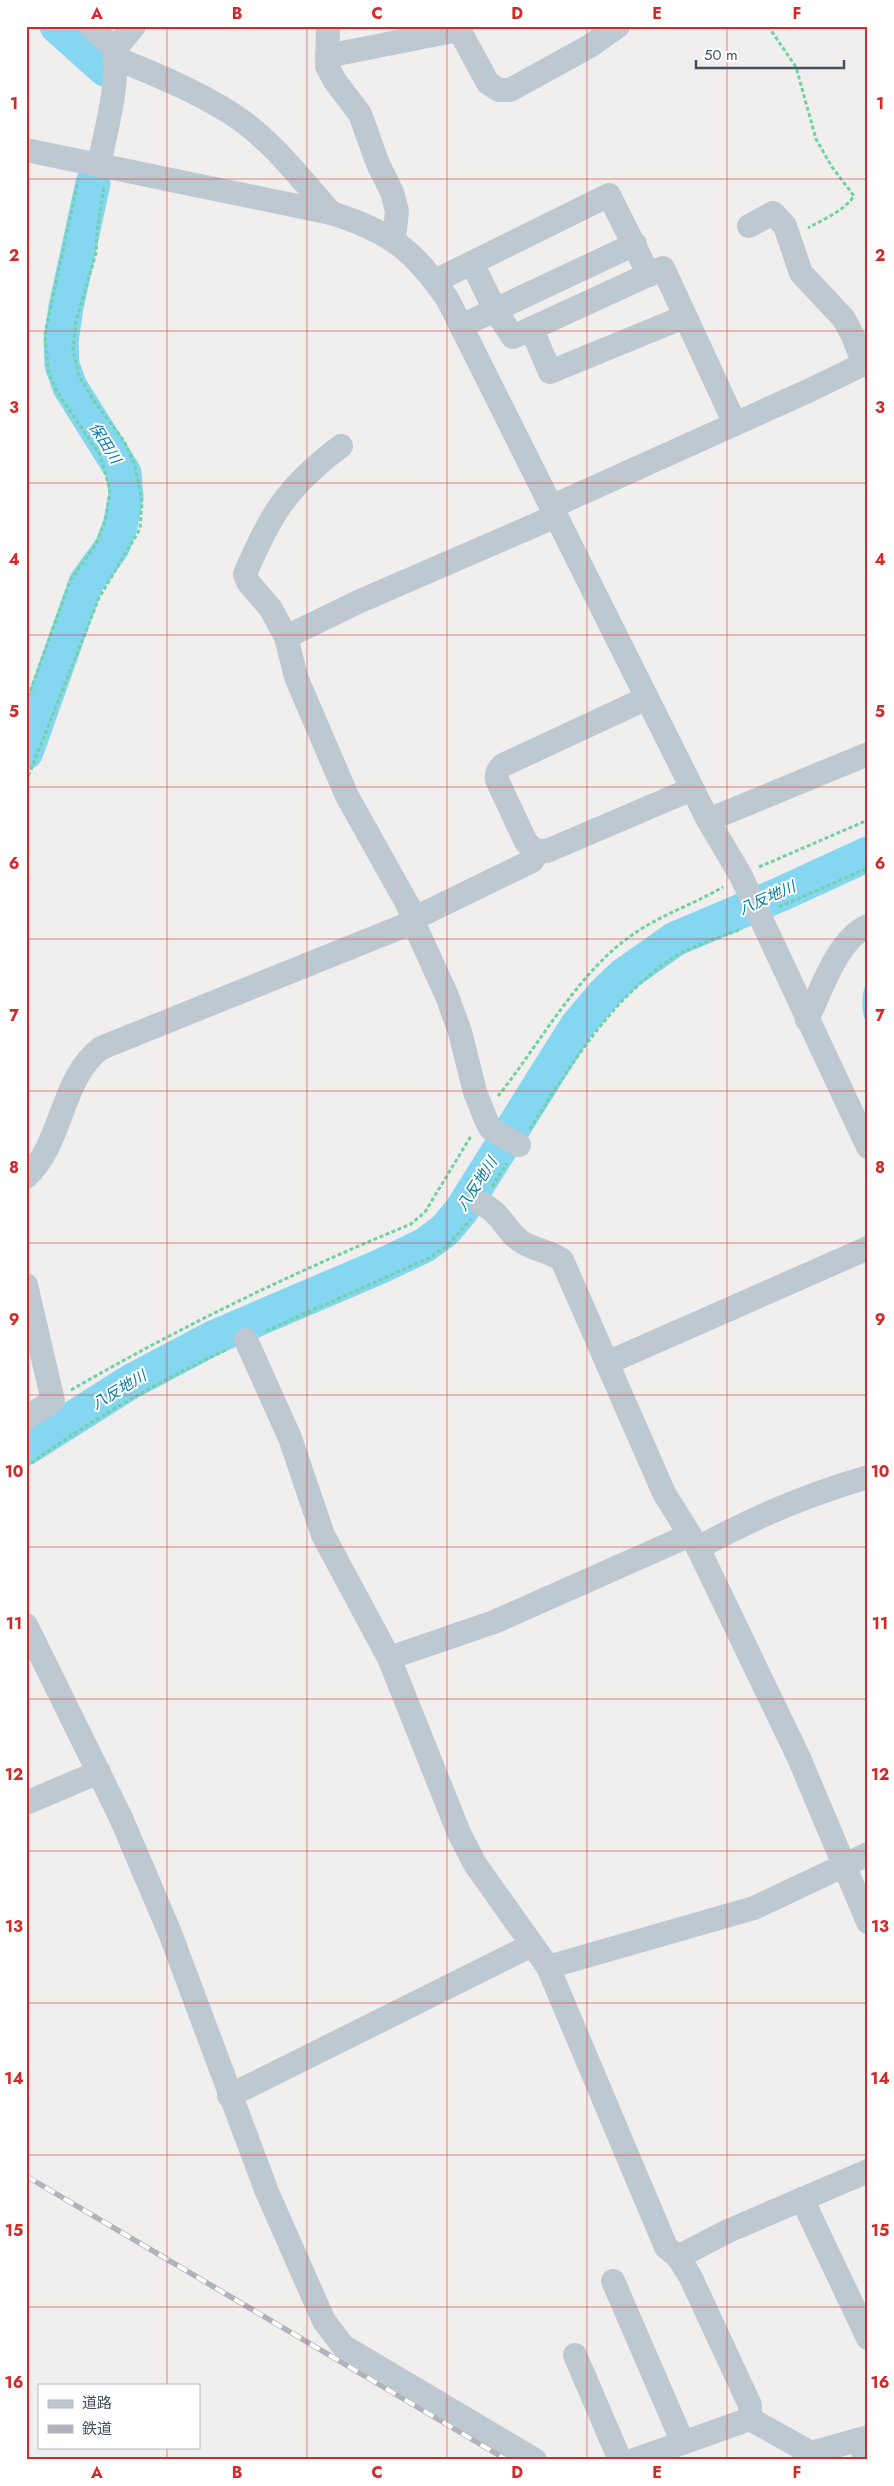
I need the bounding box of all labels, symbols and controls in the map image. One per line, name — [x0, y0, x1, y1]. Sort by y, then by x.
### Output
text: A — [90, 2, 103, 25]
text: B — [232, 2, 242, 25]
text: C — [371, 2, 383, 25]
text: D — [511, 2, 523, 25]
text: E — [652, 2, 662, 25]
text: F — [793, 2, 801, 25]
scale bar — [696, 38, 844, 70]
text: 50 m — [704, 44, 738, 66]
text: 1 — [10, 92, 18, 115]
text: 1 — [876, 92, 884, 115]
text: 2 — [9, 244, 19, 267]
text: 2 — [875, 244, 885, 267]
text: 3 — [9, 396, 19, 419]
text: 3 — [875, 396, 885, 419]
water label: 保田川 — [84, 418, 127, 470]
text: 4 — [8, 548, 20, 571]
text: 4 — [874, 548, 886, 571]
text: 5 — [9, 700, 19, 723]
text: 5 — [875, 700, 885, 723]
text: 6 — [9, 852, 19, 875]
text: 6 — [875, 852, 885, 875]
water label: 八反地川 — [735, 875, 801, 920]
text: 7 — [9, 1004, 19, 1027]
text: 7 — [875, 1004, 885, 1027]
water label: 八反地川 — [451, 1151, 504, 1215]
text: 8 — [9, 1156, 19, 1179]
text: 8 — [875, 1156, 885, 1179]
text: 9 — [9, 1308, 19, 1331]
text: 9 — [875, 1308, 885, 1331]
water label: 八反地川 — [88, 1364, 152, 1415]
text: 10 — [5, 1460, 23, 1483]
text: 10 — [871, 1460, 889, 1483]
text: 11 — [6, 1612, 22, 1635]
text: 11 — [872, 1612, 888, 1635]
text: 12 — [5, 1763, 23, 1786]
text: 12 — [871, 1763, 889, 1786]
text: 13 — [5, 1915, 23, 1938]
text: 13 — [871, 1915, 889, 1938]
text: 14 — [4, 2067, 24, 2090]
text: 14 — [870, 2067, 890, 2090]
text: 15 — [5, 2219, 23, 2242]
text: 15 — [871, 2219, 889, 2242]
text: 16 — [5, 2371, 23, 2394]
text: 16 — [871, 2371, 889, 2394]
legend — [38, 2384, 200, 2448]
text: 道路 — [82, 2392, 112, 2414]
text: 鉄道 — [82, 2418, 112, 2440]
text: A — [90, 2461, 103, 2484]
text: B — [232, 2461, 242, 2484]
text: C — [371, 2461, 383, 2484]
text: D — [511, 2461, 523, 2484]
text: E — [652, 2461, 662, 2484]
text: F — [793, 2461, 801, 2484]

